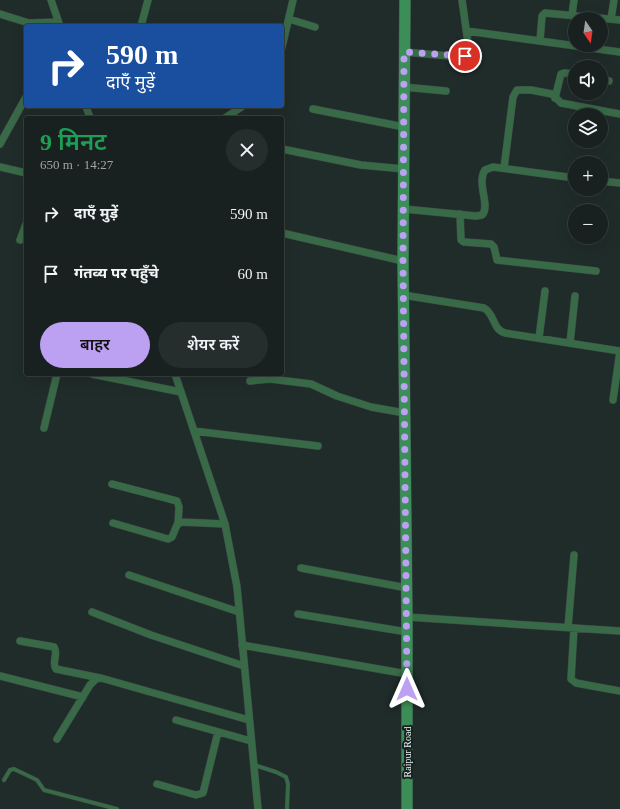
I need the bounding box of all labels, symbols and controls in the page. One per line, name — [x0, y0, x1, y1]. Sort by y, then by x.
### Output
north arrow — [568, 12, 608, 52]
map controls — [568, 12, 608, 244]
text: 590 m — [106, 39, 178, 70]
pin — [448, 39, 482, 73]
icon: right — [40, 40, 92, 92]
icon: arrive — [454, 45, 476, 67]
button: sound — [568, 60, 608, 100]
text: दाएँ मुड़ें — [106, 72, 155, 92]
button: layers — [568, 108, 608, 148]
text: 9 मिनट — [40, 129, 107, 155]
button: close — [226, 129, 268, 171]
button: + — [568, 156, 608, 196]
text: 650 m · 14:27 — [40, 157, 113, 172]
icon: right — [40, 203, 62, 225]
button: − — [568, 204, 608, 244]
text: दाएँ मुड़ें — [74, 205, 118, 221]
text: 590 m — [230, 206, 268, 222]
icon: arrive — [40, 263, 62, 285]
text: गंतव्य पर पहुँचे — [74, 265, 159, 281]
text: 60 m — [238, 266, 268, 282]
button: बाहर — [40, 322, 150, 368]
button: शेयर करें — [158, 322, 268, 368]
position arrow — [386, 668, 428, 710]
street label: Raipur Road — [402, 727, 413, 777]

